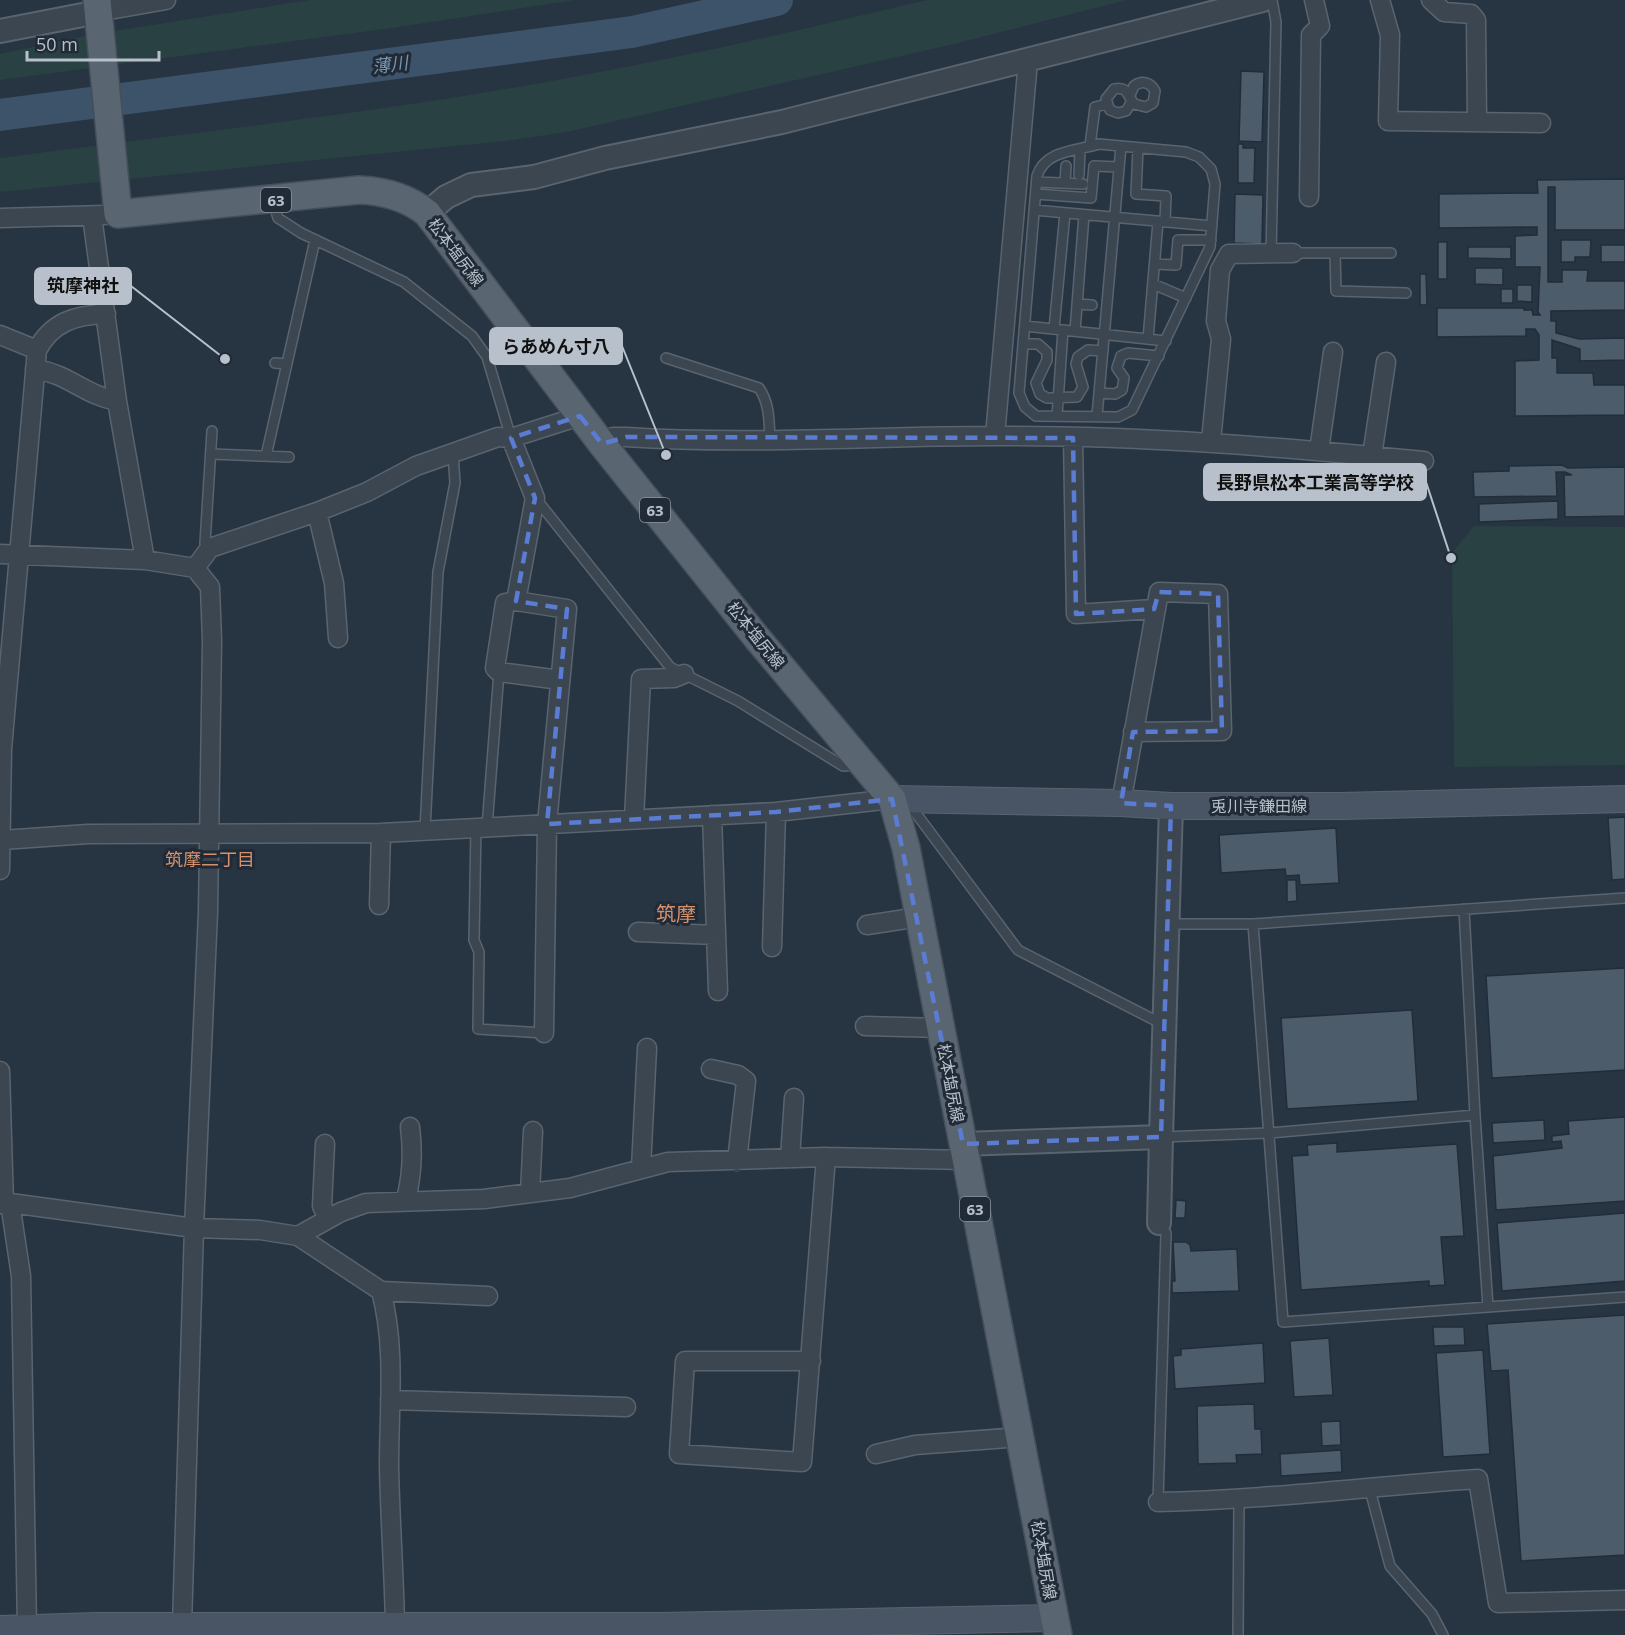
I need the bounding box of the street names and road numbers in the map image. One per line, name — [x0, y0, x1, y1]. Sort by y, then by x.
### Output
road number: 63 — [261, 188, 291, 212]
street label: 松本塩尻線 — [423, 213, 489, 291]
road number: 63 — [640, 498, 670, 522]
street label: 松本塩尻線 — [722, 597, 790, 673]
street label: 兎川寺鎌田線 — [1211, 795, 1307, 817]
street label: 松本塩尻線 — [933, 1042, 969, 1124]
road number: 63 — [960, 1197, 990, 1221]
street label: 松本塩尻線 — [1026, 1519, 1062, 1601]

